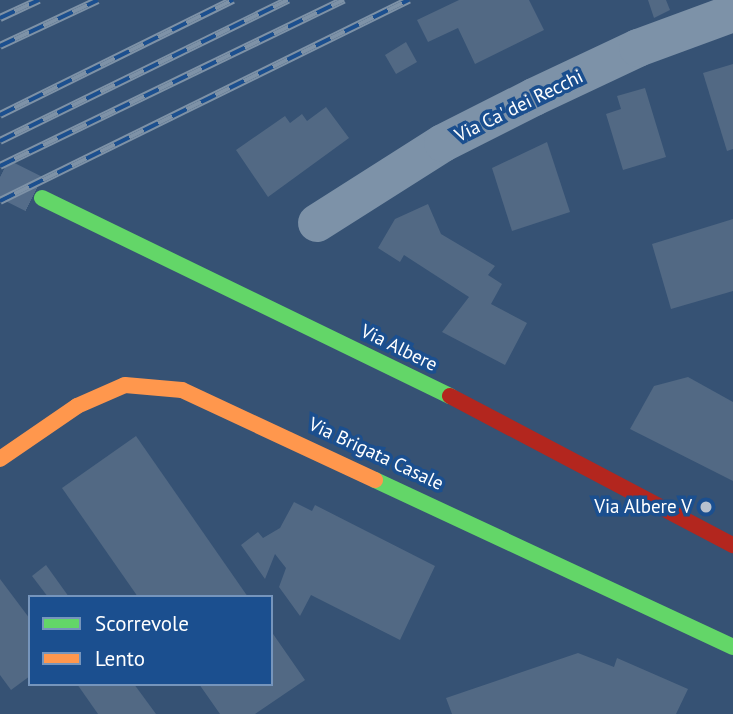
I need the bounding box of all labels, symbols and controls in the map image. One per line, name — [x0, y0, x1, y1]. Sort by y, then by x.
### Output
street label: Via Ca' dei Recchi — [450, 65, 588, 147]
street label: Via Albere — [357, 320, 441, 376]
street label: Via Brigata Casale — [305, 413, 447, 495]
place label: Via Albere V — [593, 496, 692, 518]
marker: Via Albere V — [698, 499, 714, 515]
legend — [28, 595, 273, 686]
text: Scorrevole — [95, 610, 189, 637]
text: Lento — [95, 645, 145, 672]

